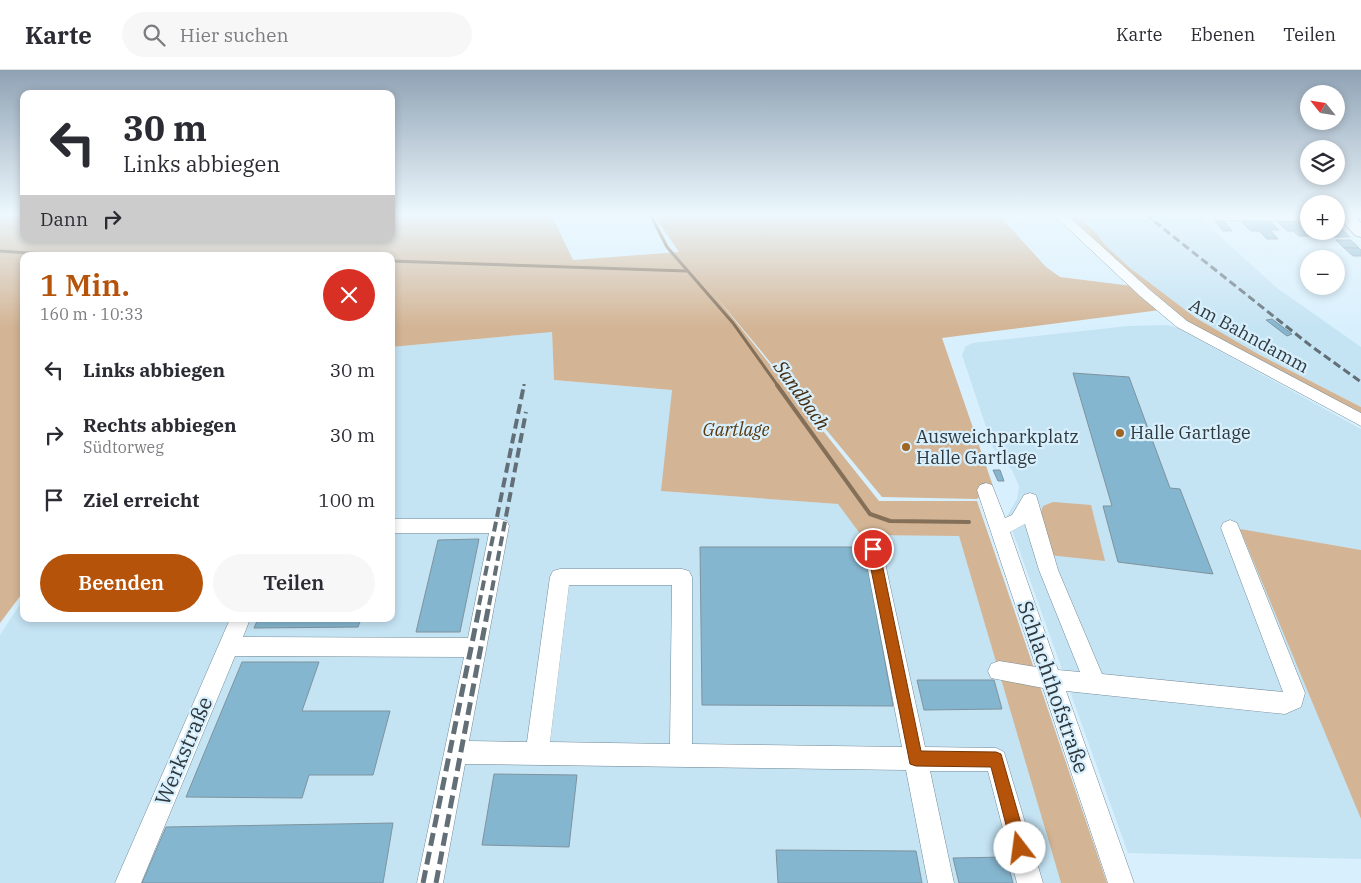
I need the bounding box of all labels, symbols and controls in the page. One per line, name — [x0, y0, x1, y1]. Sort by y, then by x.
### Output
search box — [122, 12, 472, 57]
text: Karte — [25, 19, 92, 51]
icon: search — [140, 21, 168, 49]
text: Hier suchen — [180, 23, 289, 47]
text: Karte — [1116, 23, 1162, 46]
text: Ebenen — [1190, 23, 1255, 46]
text: Teilen — [1283, 23, 1336, 46]
north arrow — [1300, 85, 1345, 130]
map controls — [1300, 85, 1345, 295]
text: 30 m — [123, 105, 207, 151]
icon: left — [40, 110, 105, 175]
button: layers — [1300, 140, 1345, 185]
text: Links abbiegen — [123, 149, 280, 178]
button: + — [1300, 195, 1345, 240]
icon: right — [98, 205, 126, 233]
text: Dann — [40, 207, 88, 231]
button: − — [1300, 250, 1345, 295]
text: 1 Min. — [40, 265, 130, 304]
button: close — [323, 269, 375, 321]
street label: Am Bahndamm — [1185, 293, 1313, 378]
text: 160 m · 10:33 — [40, 304, 143, 324]
water label: Sandbach — [768, 355, 836, 435]
icon: left — [40, 356, 68, 384]
text: Links abbiegen — [83, 358, 225, 382]
text: 30 m — [330, 358, 375, 382]
text: Rechts abbiegen — [83, 413, 237, 437]
park label: Gartlage — [702, 418, 770, 441]
icon: right — [40, 421, 68, 449]
place label: Halle Gartlage — [1130, 421, 1251, 444]
text: 30 m — [330, 423, 375, 447]
place label: Ausweichparkplatz Halle Gartlage — [916, 425, 1079, 469]
marker: Halle Gartlage — [1114, 427, 1126, 439]
text: Südtorweg — [83, 437, 164, 457]
marker: Ausweichparkplatz Halle Gartlage — [900, 441, 912, 453]
icon: arrive — [40, 486, 68, 514]
text: Ziel erreicht — [83, 488, 199, 512]
text: 100 m — [318, 488, 375, 512]
pin — [852, 528, 894, 570]
icon: arrive — [859, 535, 887, 563]
button: Beenden — [40, 554, 203, 612]
button: Teilen — [213, 554, 375, 612]
street label: Schlachthofstraße — [1011, 597, 1097, 777]
street label: Werkstraße — [148, 692, 218, 809]
position arrow — [993, 821, 1045, 873]

